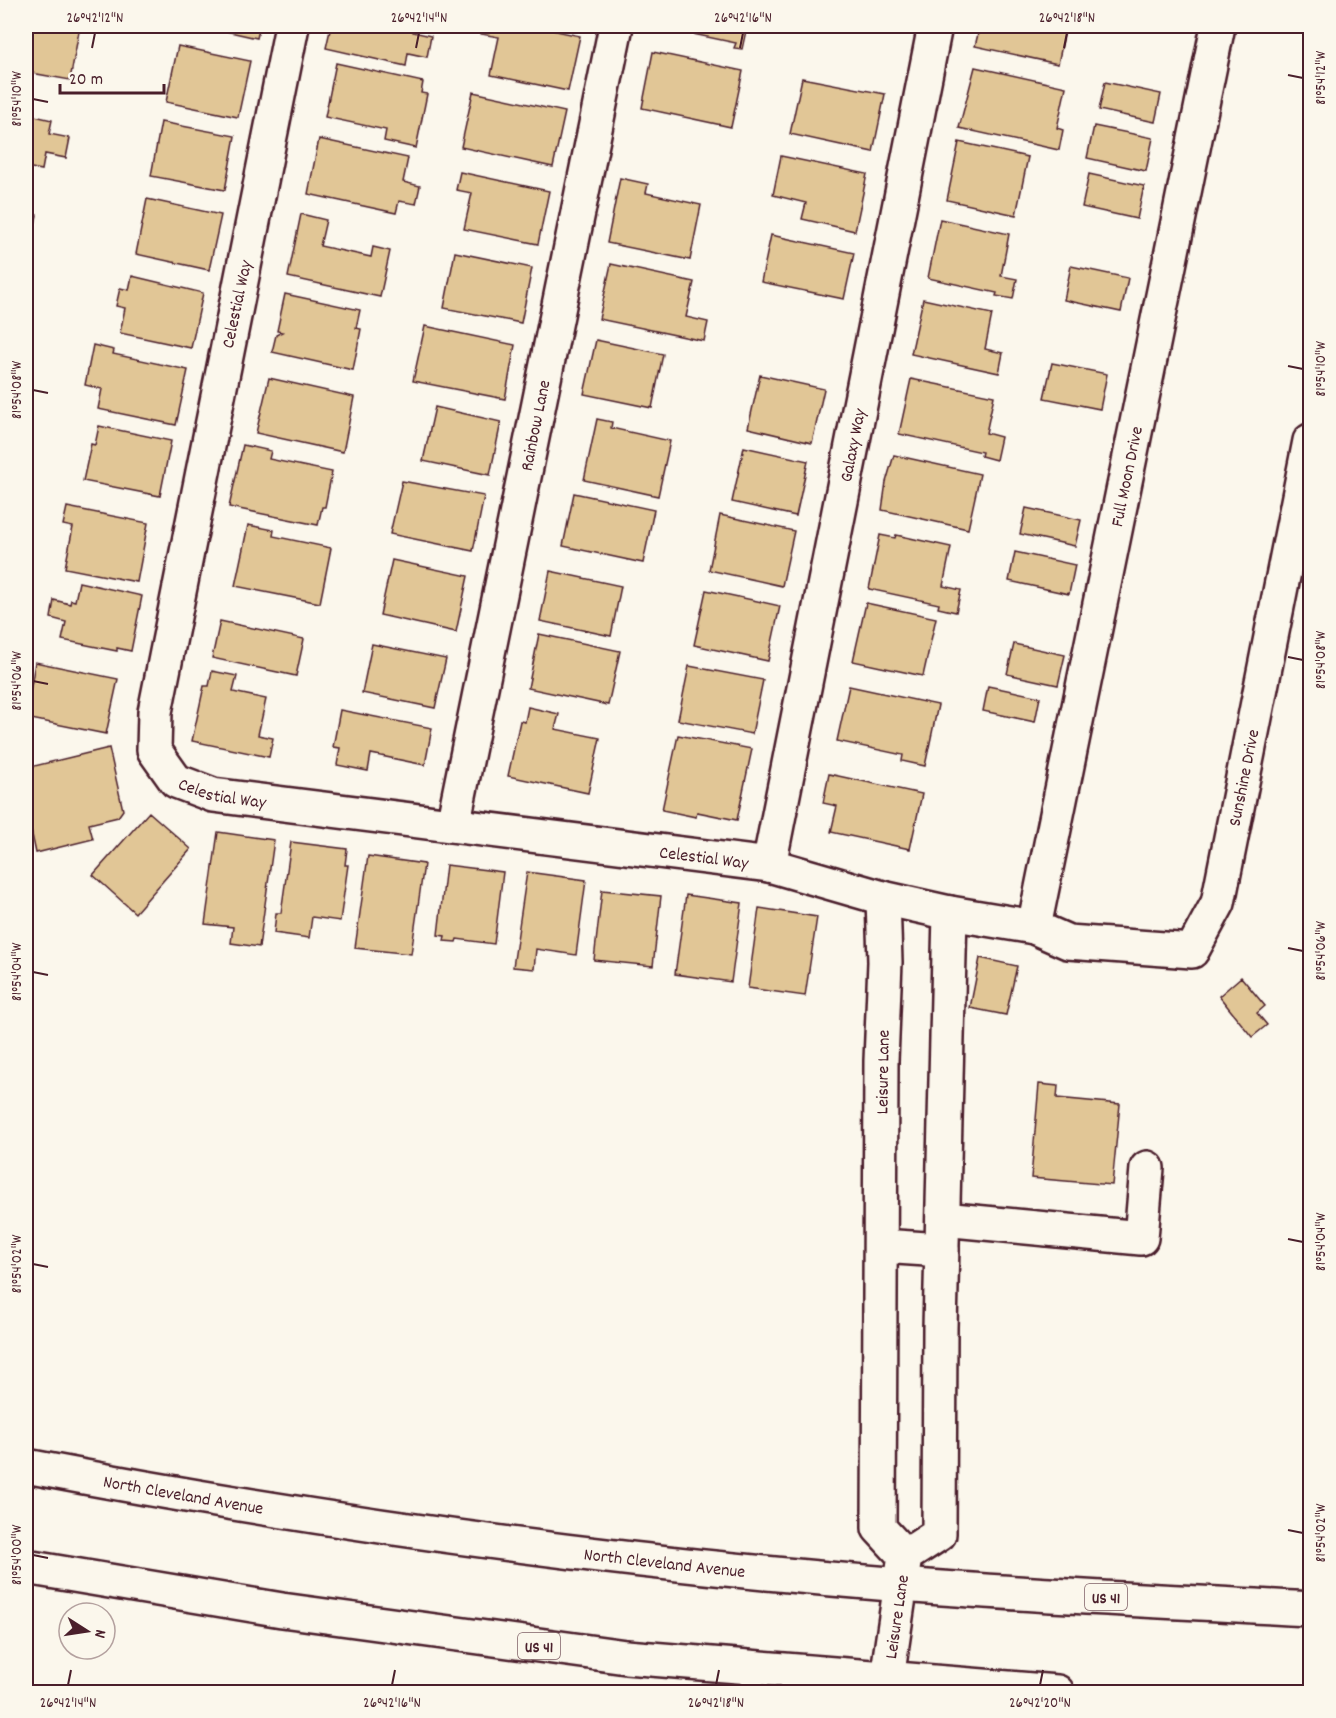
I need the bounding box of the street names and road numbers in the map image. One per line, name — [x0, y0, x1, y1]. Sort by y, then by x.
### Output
street label: Celestial Way — [217, 257, 260, 351]
street label: Rainbow Lane — [516, 378, 559, 474]
street label: Galaxy Way — [835, 406, 874, 485]
street label: Full Moon Drive — [1106, 424, 1151, 529]
street label: Sunshine Drive — [1224, 727, 1267, 829]
street label: Celestial Way — [174, 773, 268, 817]
street label: Celestial Way — [658, 841, 750, 877]
street label: Leisure Lane — [871, 1029, 898, 1115]
street label: North Cleveland Avenue — [101, 1471, 265, 1523]
street label: North Cleveland Avenue — [582, 1543, 746, 1586]
street label: Leisure Lane — [880, 1573, 917, 1661]
road number: US 41 — [1085, 1584, 1127, 1610]
road number: US 41 — [518, 1633, 560, 1659]

